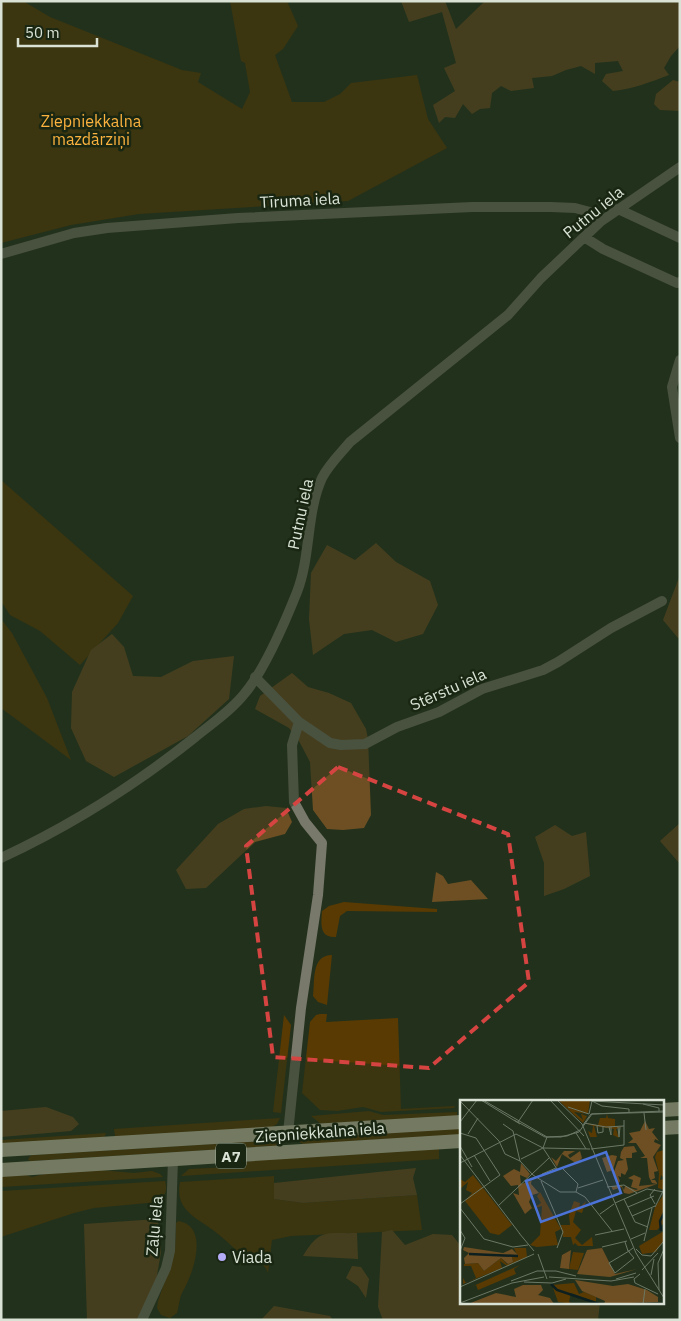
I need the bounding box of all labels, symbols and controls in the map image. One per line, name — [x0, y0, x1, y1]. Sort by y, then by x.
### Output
scale bar — [18, 15, 96, 47]
text: 50 m — [25, 23, 60, 42]
park label: Ziepniekkalna mazdārziņi — [41, 111, 142, 150]
street label: Putnu iela — [559, 181, 628, 242]
street label: Tīruma iela — [259, 188, 341, 212]
street label: Putnu iela — [283, 476, 317, 551]
street label: Stērstu iela — [407, 663, 490, 715]
inset map — [460, 1100, 664, 1304]
street label: Ziepniekkalna iela — [254, 1117, 386, 1147]
road number: A7 — [216, 1144, 246, 1168]
street label: Zāļu iela — [141, 1194, 168, 1257]
place label: Viada — [232, 1247, 273, 1267]
marker: Viada — [216, 1251, 228, 1263]

